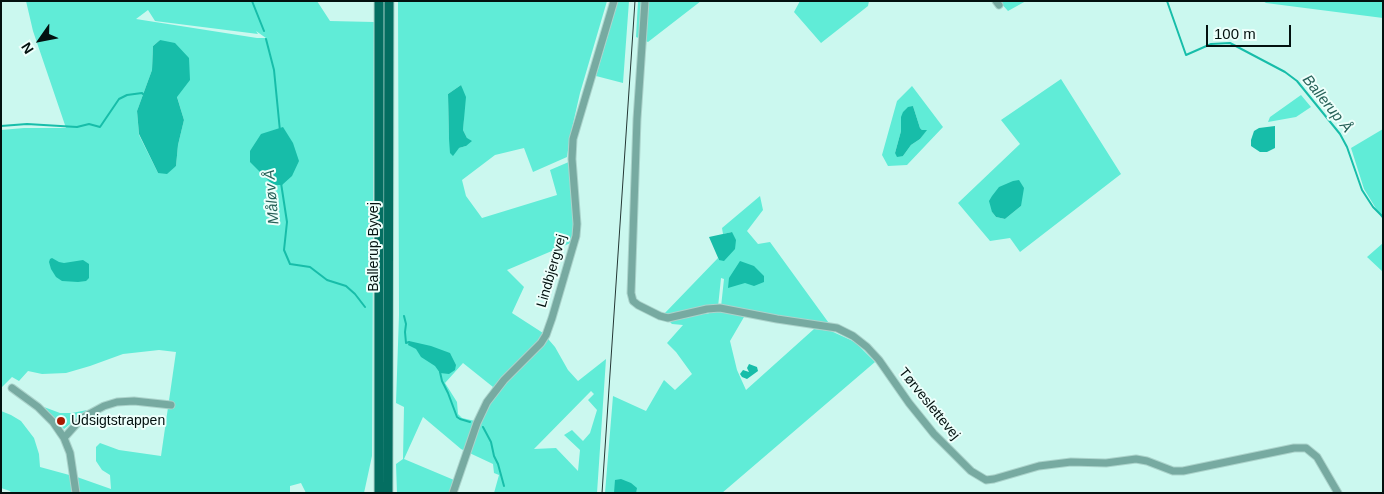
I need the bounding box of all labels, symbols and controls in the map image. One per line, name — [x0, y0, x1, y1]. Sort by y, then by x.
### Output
north arrow — [15, 15, 65, 65]
scale bar — [1209, 15, 1294, 47]
text: 100 m — [1214, 25, 1256, 42]
text: N — [18, 40, 37, 57]
water label: Ballerup Å — [1298, 71, 1356, 137]
water label: Måløv Å — [261, 169, 283, 225]
street label: Ballerup Byvej — [366, 202, 382, 292]
street label: Lindbjergvej — [534, 232, 570, 310]
street label: Tørveslettevej — [895, 365, 963, 443]
place label: Udsigtstrappen — [71, 413, 165, 429]
marker: Udsigtstrappen — [55, 415, 67, 427]

